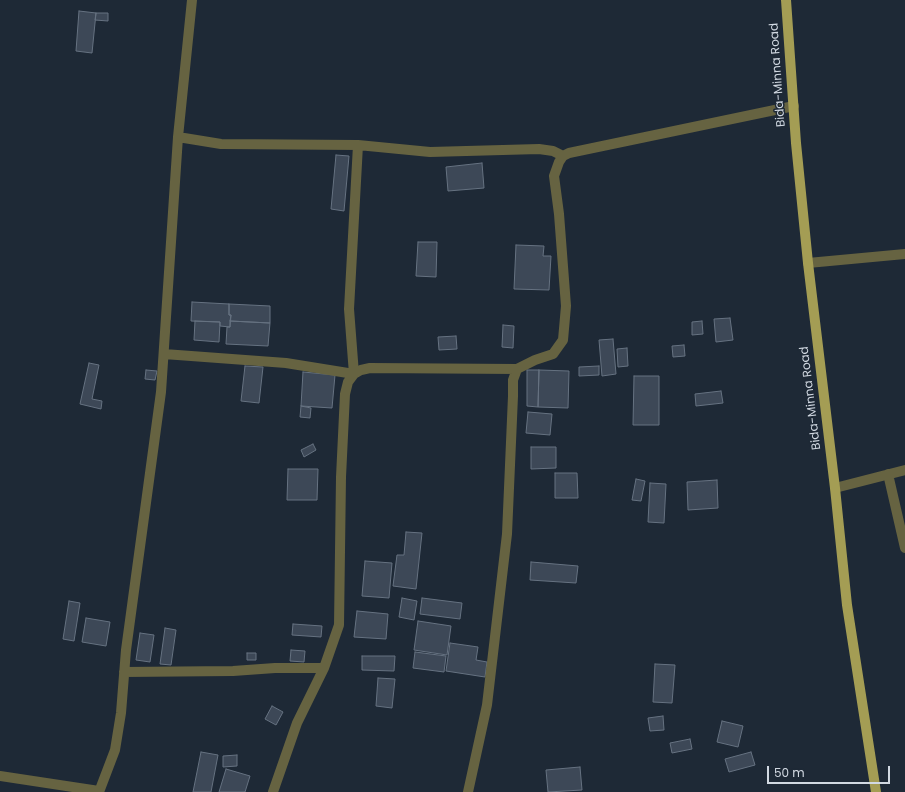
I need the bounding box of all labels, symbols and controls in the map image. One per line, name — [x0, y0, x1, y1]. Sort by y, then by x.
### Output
street label: Bida-Minna Road — [767, 22, 789, 128]
street label: Bida-Minna Road — [797, 345, 825, 451]
scale bar — [769, 758, 892, 784]
text: 50 m — [774, 764, 805, 781]

